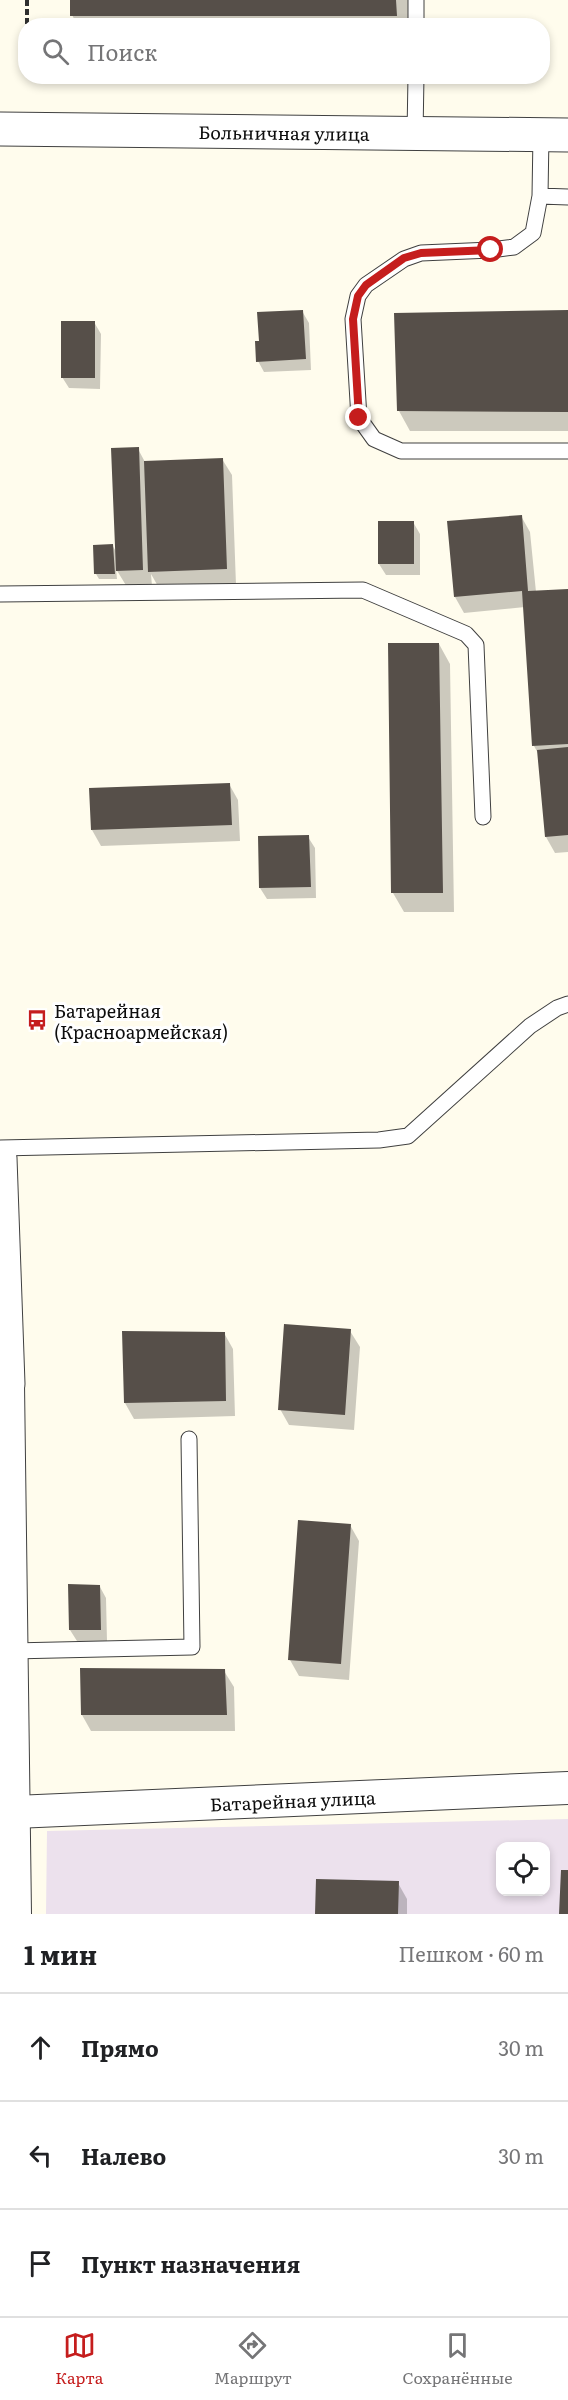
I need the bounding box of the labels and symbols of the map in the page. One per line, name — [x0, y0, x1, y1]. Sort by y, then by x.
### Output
street label: Больничная улица — [198, 118, 370, 146]
route start — [477, 236, 503, 262]
route end — [345, 404, 371, 430]
place label: Батарейная (Красноармейская) — [54, 997, 228, 1045]
bus stop icon: Батарейная (Красноармейская) — [25, 1008, 49, 1032]
street label: Батарейная улица — [209, 1783, 377, 1817]

